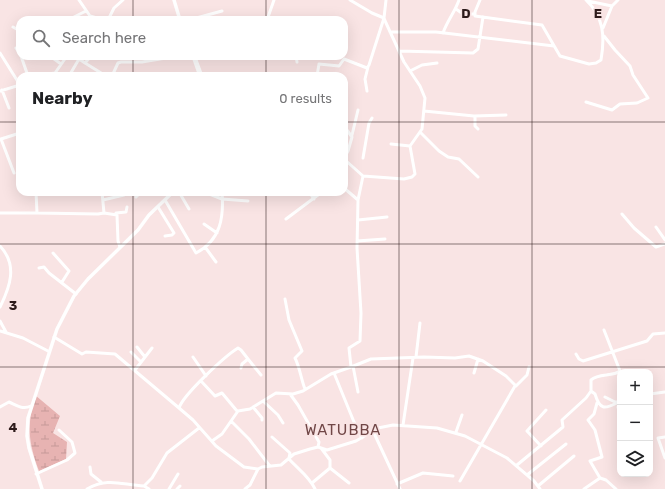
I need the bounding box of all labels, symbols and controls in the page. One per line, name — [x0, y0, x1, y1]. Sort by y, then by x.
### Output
text: D — [461, 6, 471, 21]
text: E — [594, 6, 602, 21]
search box — [16, 16, 348, 60]
icon: search — [30, 27, 52, 49]
text: Search here — [62, 29, 146, 47]
text: Nearby — [32, 88, 93, 108]
text: 0 results — [279, 91, 332, 106]
text: 3 — [9, 298, 18, 313]
map controls — [617, 369, 653, 477]
button: + — [617, 369, 653, 405]
button: − — [617, 405, 653, 441]
text: 4 — [9, 420, 18, 435]
district label: WATUBBA — [305, 421, 381, 439]
button: layers — [617, 441, 653, 477]

